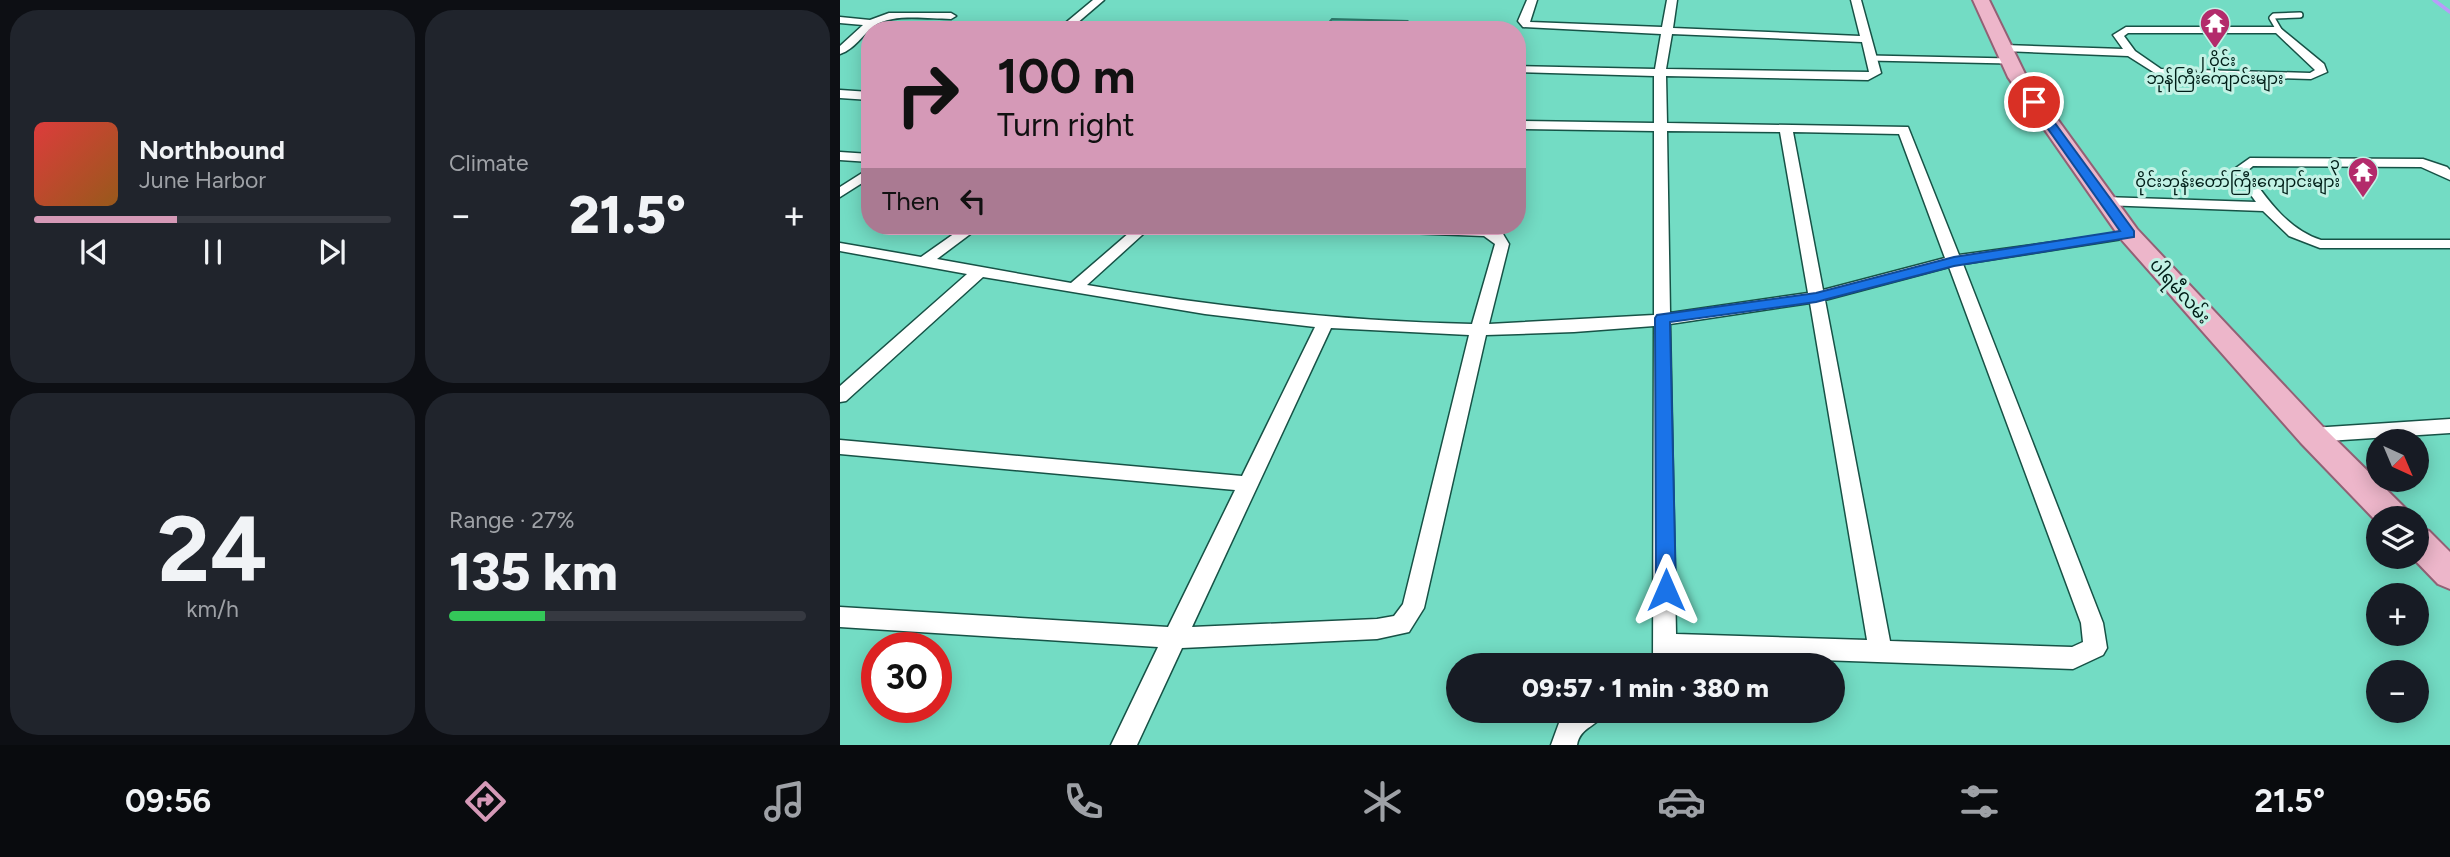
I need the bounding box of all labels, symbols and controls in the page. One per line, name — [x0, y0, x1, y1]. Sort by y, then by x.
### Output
temple icon: ၂ ဝိုင်း ဘုန်ကြီးကျောင်းများ — [2198, 6, 2232, 50]
text: 100 m — [997, 46, 1136, 105]
icon: right — [882, 49, 973, 140]
place label: ၂ ဝိုင်း ဘုန်ကြီးကျောင်းများ — [2146, 49, 2284, 93]
pin — [2004, 72, 2064, 132]
icon: arrive — [2015, 83, 2053, 121]
text: Turn right — [997, 106, 1135, 144]
text: Northbound — [139, 134, 285, 166]
text: Climate — [449, 149, 528, 177]
place label: ၃ ဝိုင်းဘုန်းတော်ကြီးကျောင်းများ — [2135, 154, 2340, 196]
temple icon: ၃ ဝိုင်းဘုန်းတော်ကြီးကျောင်းများ — [2346, 155, 2380, 199]
text: June Harbor — [139, 166, 266, 194]
icon: left — [954, 182, 992, 220]
text: 21.5° — [569, 184, 686, 246]
text: Then — [882, 185, 940, 217]
text: − — [449, 192, 473, 238]
text: + — [782, 192, 806, 238]
icon: previous — [75, 233, 113, 271]
icon: pause — [194, 233, 232, 271]
icon: next — [313, 233, 351, 271]
street label: ပါရမီလမ်း — [2142, 252, 2217, 331]
north arrow — [2366, 429, 2429, 492]
map controls — [2366, 429, 2429, 723]
text: 24 — [157, 495, 268, 604]
text: Range · 27% — [449, 506, 575, 534]
button: layers — [2366, 506, 2429, 569]
text: 135 km — [449, 541, 618, 603]
position arrow — [1629, 553, 1703, 627]
button: + — [2366, 583, 2429, 646]
text: km/h — [186, 595, 239, 623]
speed limit sign: 30 — [861, 632, 952, 723]
button: − — [2366, 660, 2429, 723]
text: 09:57 · 1 min · 380 m — [1522, 672, 1769, 704]
icon: directions — [461, 777, 510, 826]
icon: music — [760, 777, 809, 826]
icon: phone — [1059, 777, 1108, 826]
icon: climate — [1358, 777, 1407, 826]
icon: car — [1657, 777, 1706, 826]
icon: filters — [1955, 777, 2004, 826]
text: 09:56 — [125, 782, 211, 820]
text: 21.5° — [2254, 782, 2325, 820]

